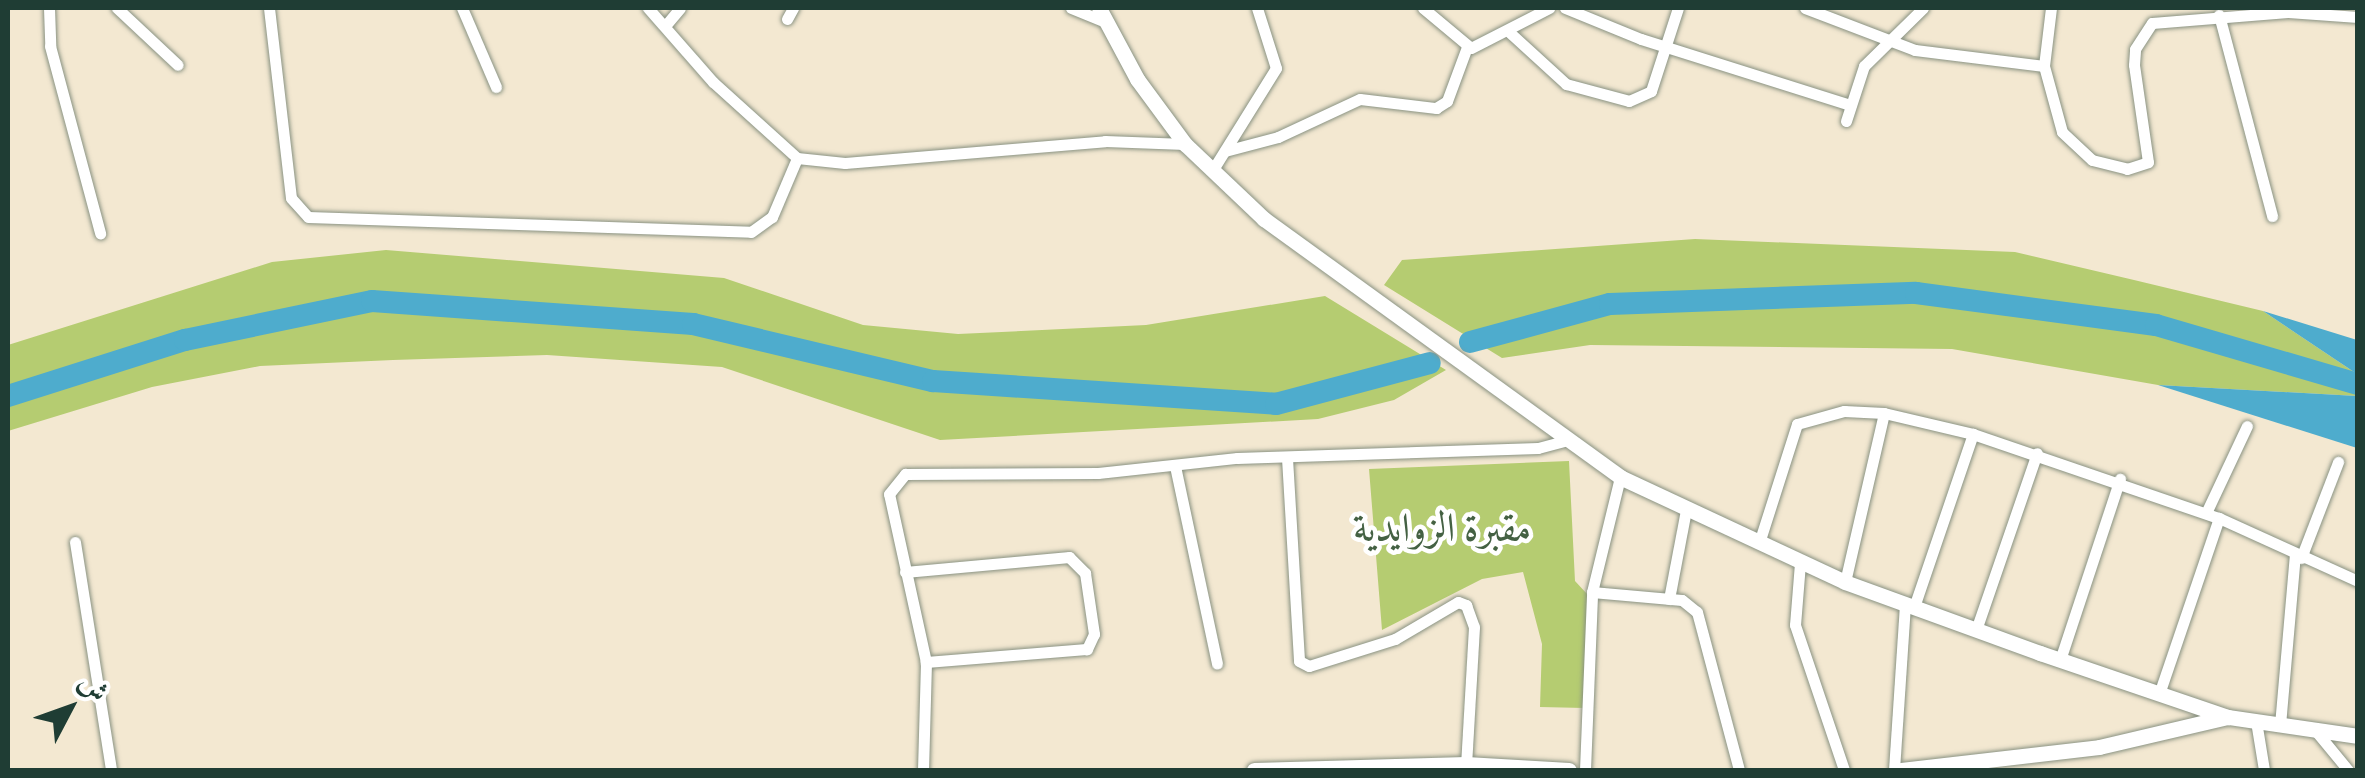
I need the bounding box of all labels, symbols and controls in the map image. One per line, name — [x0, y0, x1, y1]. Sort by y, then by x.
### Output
park label: مقبرة الزوايدية — [1353, 506, 1531, 554]
north arrow — [20, 658, 120, 758]
text: ش — [71, 666, 115, 710]

